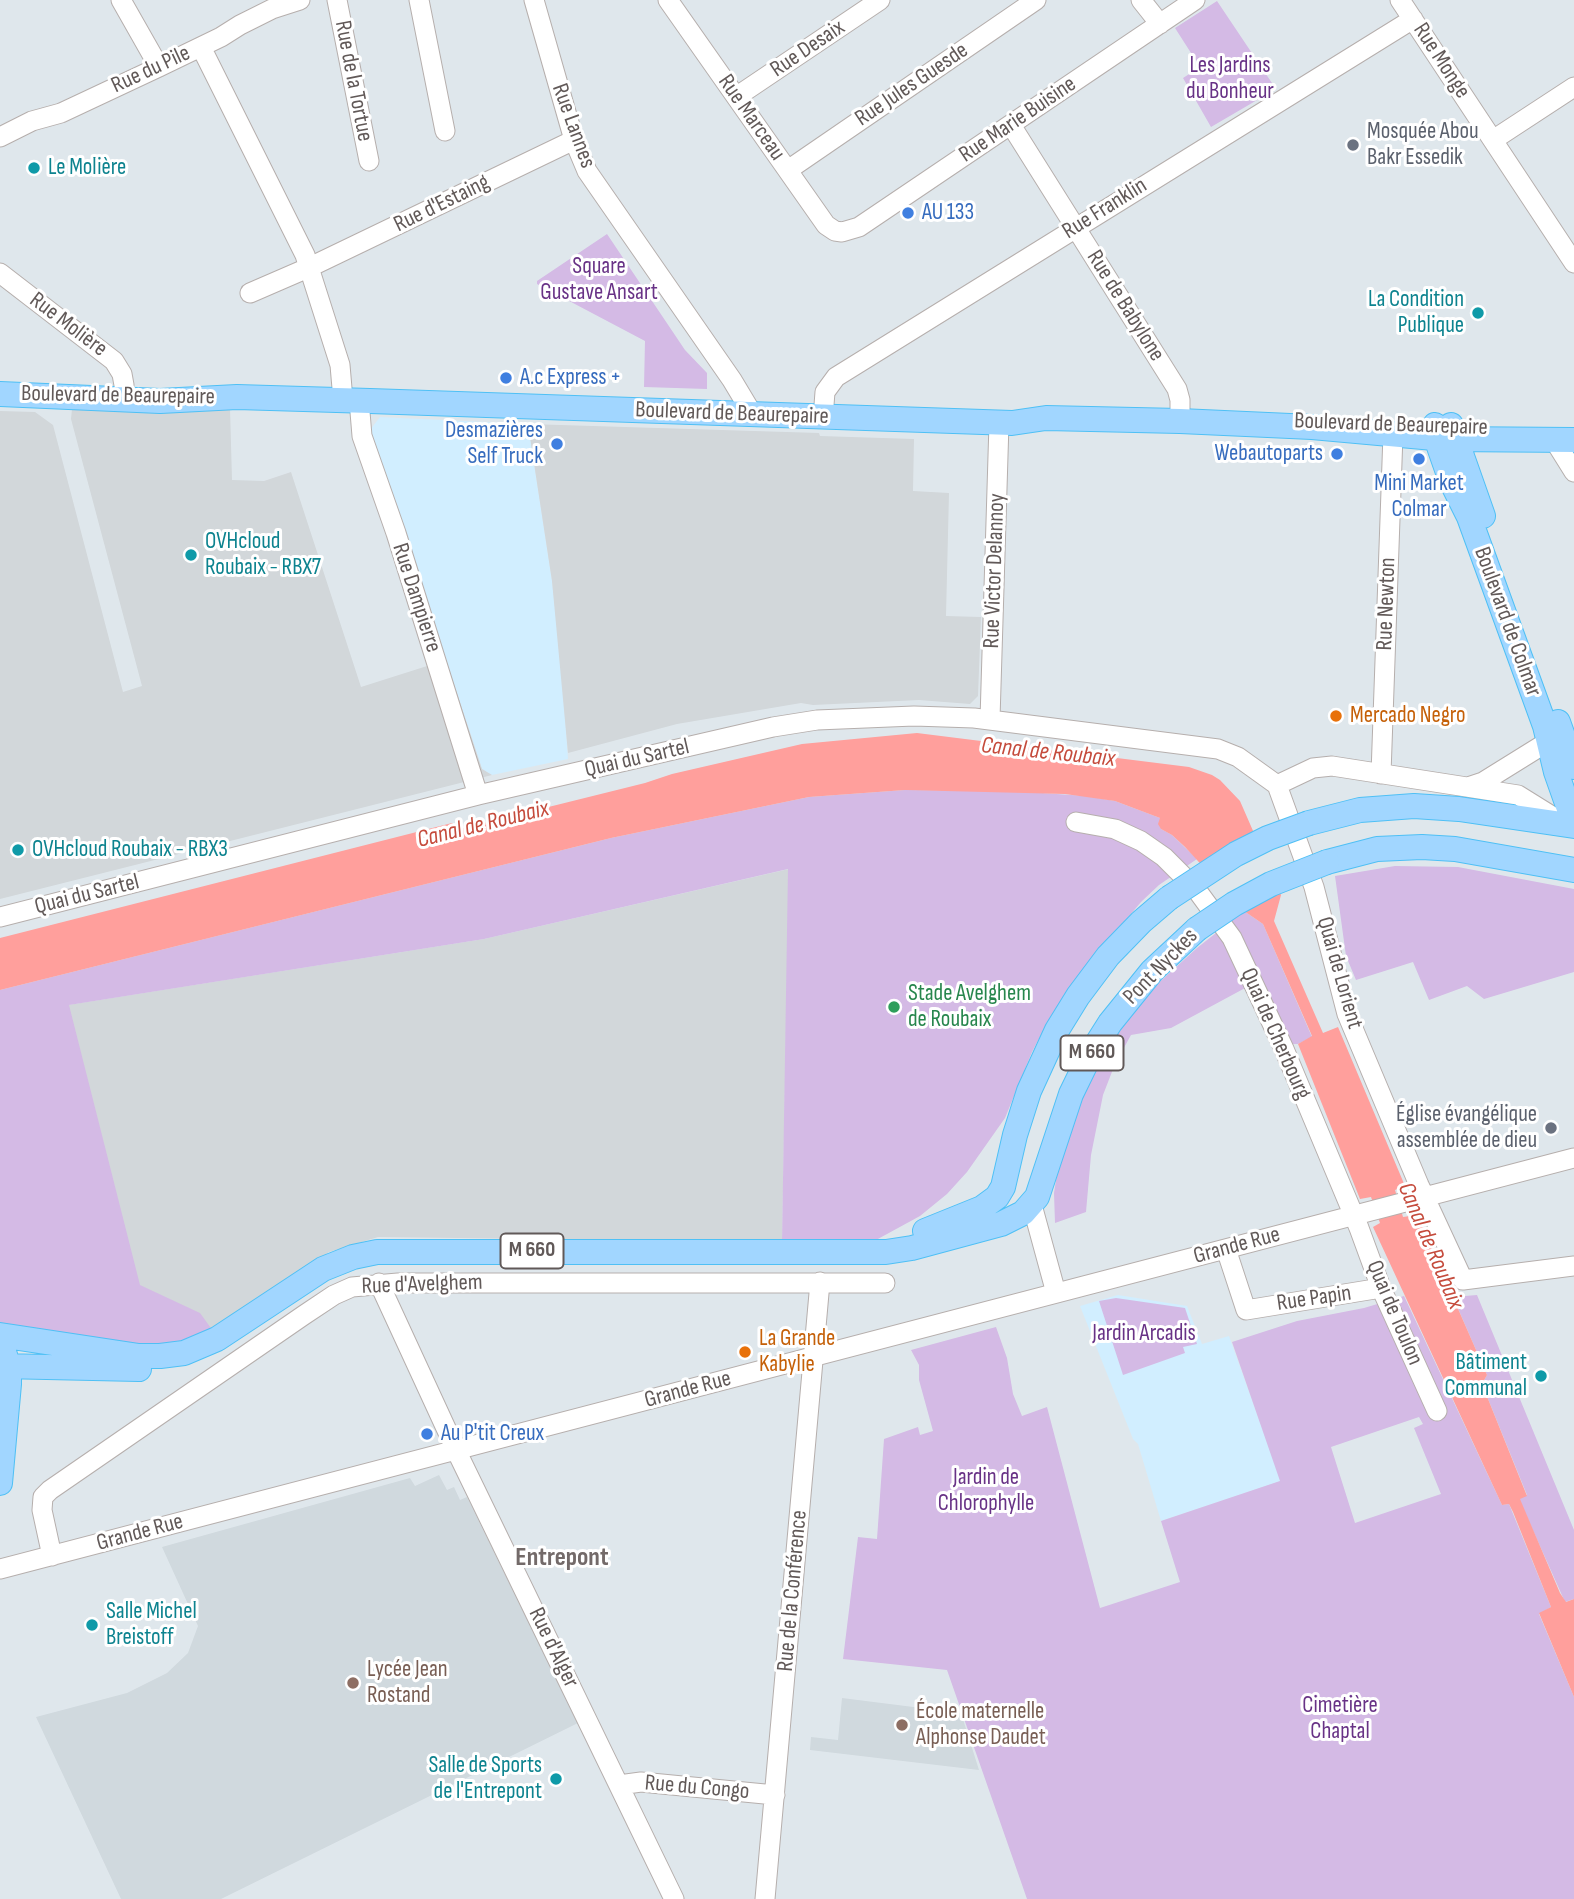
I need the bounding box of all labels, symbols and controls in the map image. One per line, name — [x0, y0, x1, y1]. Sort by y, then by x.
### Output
street label: Rue Desaix — [766, 14, 850, 84]
street label: Rue de la Tortue — [328, 18, 378, 144]
street label: Rue Monge — [1406, 18, 1476, 104]
street label: Rue Jules Guesde — [850, 37, 974, 133]
street label: Rue du Pile — [107, 40, 195, 100]
park label: Les Jardins du Bonheur — [1186, 52, 1274, 106]
street label: Rue Marceau — [711, 70, 791, 166]
street label: Rue Marie Buisine — [954, 71, 1082, 169]
street label: Rue Lannes — [545, 80, 601, 172]
place label: Mosquée Abou Bakr Essedik — [1367, 118, 1479, 172]
marker: Mosquée Abou Bakr Essedik — [1345, 137, 1361, 153]
place label: Le Molière — [48, 154, 126, 182]
marker: Le Molière — [26, 160, 42, 176]
street label: Rue d'Estaing — [390, 169, 494, 239]
street label: Rue Franklin — [1058, 172, 1152, 246]
place label: AU 133 — [922, 199, 974, 227]
marker: AU 133 — [900, 205, 916, 221]
street label: Rue de Babylone — [1080, 245, 1170, 367]
park label: Square Gustave Ansart — [540, 253, 658, 307]
place label: La Condition Publique — [1368, 286, 1464, 340]
street label: Rue Molière — [24, 287, 112, 363]
marker: La Condition Publique — [1470, 305, 1486, 321]
place label: A.c Express + — [520, 364, 621, 392]
marker: A.c Express + — [498, 370, 514, 386]
street label: Boulevard de Beaurepaire — [21, 381, 215, 411]
street label: Boulevard de Beaurepaire — [635, 397, 829, 431]
street label: Boulevard de Beaurepaire — [1294, 408, 1488, 442]
place label: Desmazières Self Truck — [445, 417, 543, 471]
marker: Desmazières Self Truck — [549, 436, 565, 452]
place label: Webautoparts — [1214, 440, 1323, 468]
marker: Webautoparts — [1329, 446, 1345, 462]
marker: Mini Market Colmar — [1411, 451, 1427, 467]
place label: Mini Market Colmar — [1374, 470, 1464, 524]
street label: Rue Victor Delannoy — [979, 493, 1011, 649]
place label: OVHcloud Roubaix - RBX7 — [205, 528, 321, 582]
street label: Rue Dampierre — [385, 540, 447, 656]
street label: Boulevard de Colmar — [1467, 543, 1547, 701]
marker: OVHcloud Roubaix - RBX7 — [183, 547, 199, 563]
street label: Rue Newton — [1372, 557, 1402, 651]
place label: Mercado Negro — [1350, 702, 1466, 730]
marker: Mercado Negro — [1328, 708, 1344, 724]
water label: Canal de Roubaix — [980, 732, 1116, 774]
street label: Quai du Sartel — [582, 734, 692, 784]
water label: Canal de Roubaix — [414, 795, 552, 855]
place label: OVHcloud Roubaix - RBX3 — [32, 836, 228, 864]
marker: OVHcloud Roubaix - RBX3 — [10, 842, 26, 858]
street label: Quai du Sartel — [32, 869, 142, 921]
street label: Quai de Lorient — [1310, 914, 1368, 1032]
street label: Pont Nyckes — [1118, 923, 1204, 1011]
street label: Quai de Cherbourg — [1234, 964, 1316, 1104]
place label: Stade Avelghem de Roubaix — [908, 980, 1031, 1034]
marker: Stade Avelghem de Roubaix — [886, 999, 902, 1015]
road number: M 660 — [1060, 1036, 1124, 1070]
place label: Église évangélique assemblée de dieu — [1396, 1101, 1537, 1155]
marker: Église évangélique assemblée de dieu — [1543, 1120, 1559, 1136]
water label: Canal de Roubaix — [1390, 1178, 1470, 1314]
street label: Grande Rue — [1191, 1221, 1283, 1271]
road number: M 660 — [500, 1234, 564, 1268]
street label: Quai de Toulon — [1360, 1257, 1428, 1369]
street label: Rue d'Avelghem — [361, 1269, 483, 1301]
street label: Rue Papin — [1275, 1280, 1353, 1318]
park label: Jardin Arcadis — [1092, 1320, 1196, 1348]
place label: La Grande Kabylie — [759, 1325, 835, 1379]
marker: La Grande Kabylie — [737, 1344, 753, 1360]
place label: Bâtiment Communal — [1444, 1349, 1527, 1403]
street label: Grande Rue — [642, 1365, 734, 1415]
marker: Bâtiment Communal — [1533, 1368, 1549, 1384]
place label: Au P'tit Creux — [441, 1420, 544, 1448]
marker: Au P'tit Creux — [419, 1426, 435, 1442]
park label: Jardin de Chlorophylle — [938, 1464, 1034, 1518]
street label: Grande Rue — [94, 1508, 186, 1558]
street label: Rue de la Conférence — [772, 1509, 814, 1673]
district label: Entrepont — [515, 1542, 609, 1574]
place label: Salle Michel Breistoff — [106, 1598, 197, 1652]
street label: Rue d'Alger — [522, 1603, 584, 1693]
marker: Salle Michel Breistoff — [84, 1617, 100, 1633]
place label: Lycée Jean Rostand — [367, 1656, 448, 1710]
marker: Lycée Jean Rostand — [345, 1675, 361, 1691]
park label: Cimetière Chaptal — [1302, 1692, 1378, 1746]
place label: École maternelle Alphonse Daudet — [916, 1698, 1046, 1752]
marker: École maternelle Alphonse Daudet — [894, 1717, 910, 1733]
place label: Salle de Sports de l'Entrepont — [428, 1752, 542, 1806]
street label: Rue du Congo — [644, 1770, 750, 1806]
marker: Salle de Sports de l'Entrepont — [548, 1771, 564, 1787]

